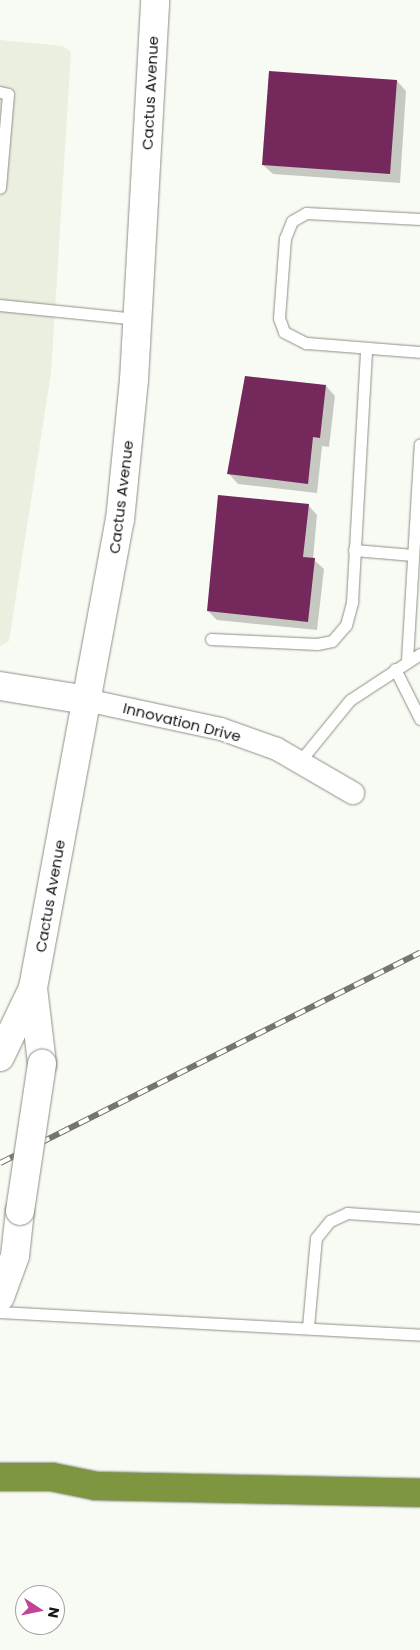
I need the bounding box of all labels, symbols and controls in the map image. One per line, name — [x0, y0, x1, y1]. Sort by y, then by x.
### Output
street label: Cactus Avenue — [138, 36, 162, 150]
street label: Cactus Avenue — [105, 439, 137, 555]
street label: Innovation Drive — [121, 699, 243, 745]
street label: Cactus Avenue — [31, 838, 69, 954]
north arrow — [15, 1585, 65, 1635]
text: N — [43, 1606, 65, 1620]

